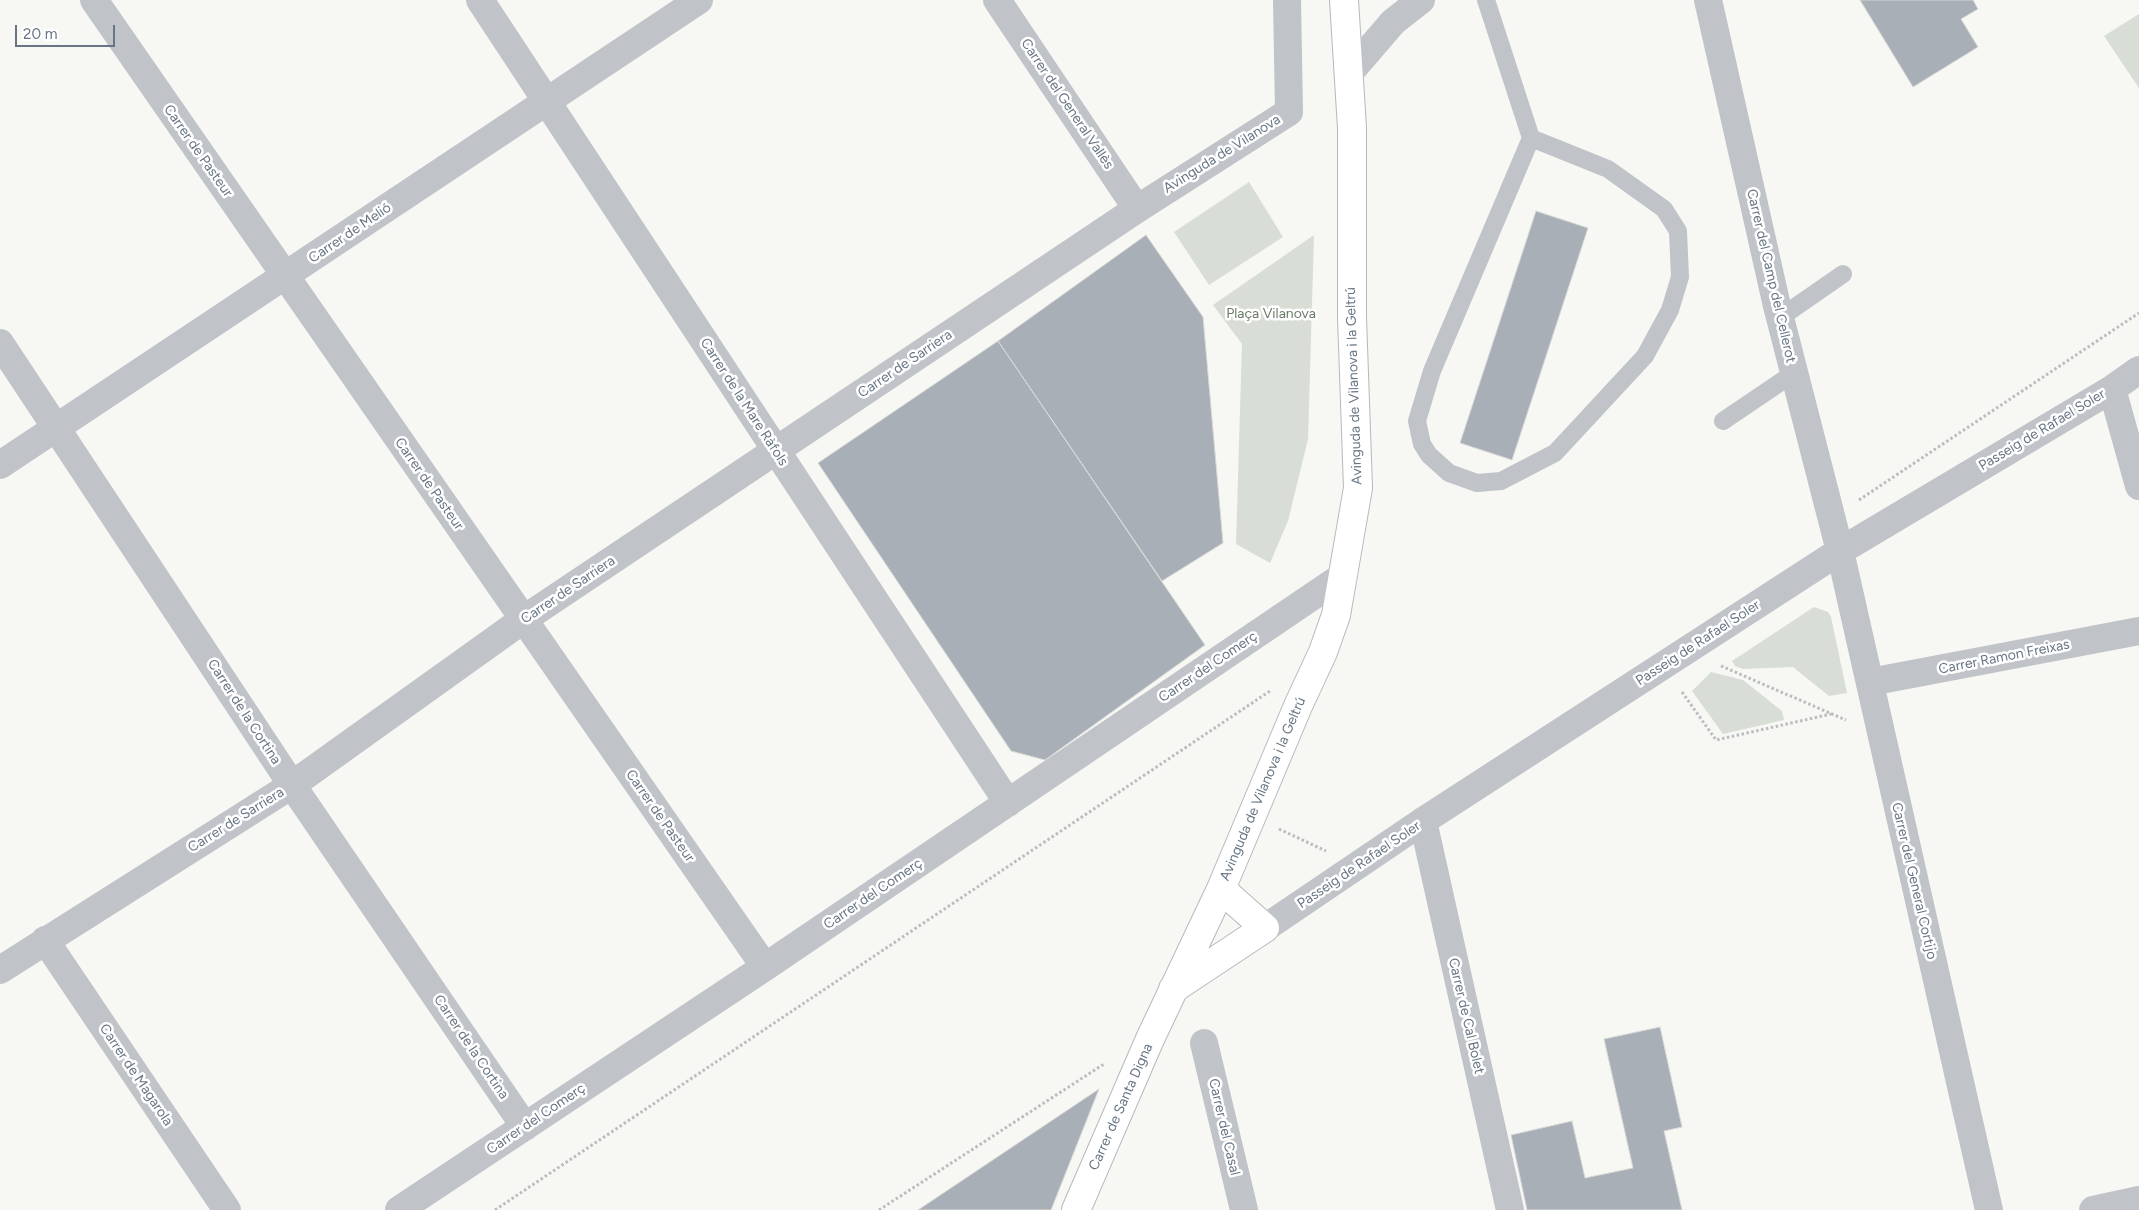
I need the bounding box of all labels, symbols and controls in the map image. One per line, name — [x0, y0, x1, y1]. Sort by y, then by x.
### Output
scale bar — [18, 15, 118, 47]
text: 20 m — [23, 25, 57, 43]
street label: Carrer del General Vallès — [1017, 36, 1117, 172]
street label: Carrer de Pasteur — [160, 102, 236, 200]
street label: Avinguda de Vilanova — [1160, 111, 1284, 197]
street label: Carrer del Camp del Cellerot — [1743, 187, 1799, 365]
street label: Carrer de Melió — [306, 199, 394, 267]
street label: Avinguda de Vilanova i la Geltrú — [1342, 287, 1366, 485]
park label: Plaça Vilanova — [1226, 306, 1316, 322]
street label: Carrer de Sarriera — [855, 326, 955, 402]
street label: Carrer de la Mare Ràfols — [696, 335, 792, 469]
street label: Passeig de Rafael Soler — [1976, 386, 2108, 474]
street label: Carrer de Pasteur — [391, 435, 467, 533]
street label: Carrer de Sarriera — [518, 552, 618, 628]
street label: Passeig de Rafael Soler — [1633, 597, 1763, 689]
street label: Carrer del Comerç — [1156, 628, 1260, 706]
street label: Carrer Ramon Freixas — [1937, 636, 2071, 678]
street label: Carrer de la Cortina — [204, 656, 284, 768]
street label: Avinguda de Vilanova i la Geltrú — [1217, 695, 1309, 883]
street label: Carrer de Pasteur — [622, 767, 698, 865]
street label: Carrer de Sarriera — [185, 784, 287, 856]
street label: Carrer del General Cortijo — [1888, 801, 1940, 961]
street label: Passeig de Rafael Soler — [1294, 818, 1424, 912]
street label: Carrer del Comerç — [821, 855, 925, 933]
street label: Carrer de Cal Bolet — [1445, 956, 1487, 1076]
street label: Carrer de la Cortina — [430, 992, 512, 1102]
street label: Carrer de Magarola — [96, 1021, 176, 1129]
street label: Carrer de Santa Digna — [1085, 1041, 1157, 1173]
street label: Carrer del Casal — [1205, 1077, 1243, 1177]
street label: Carrer del Comerç — [484, 1080, 588, 1158]

